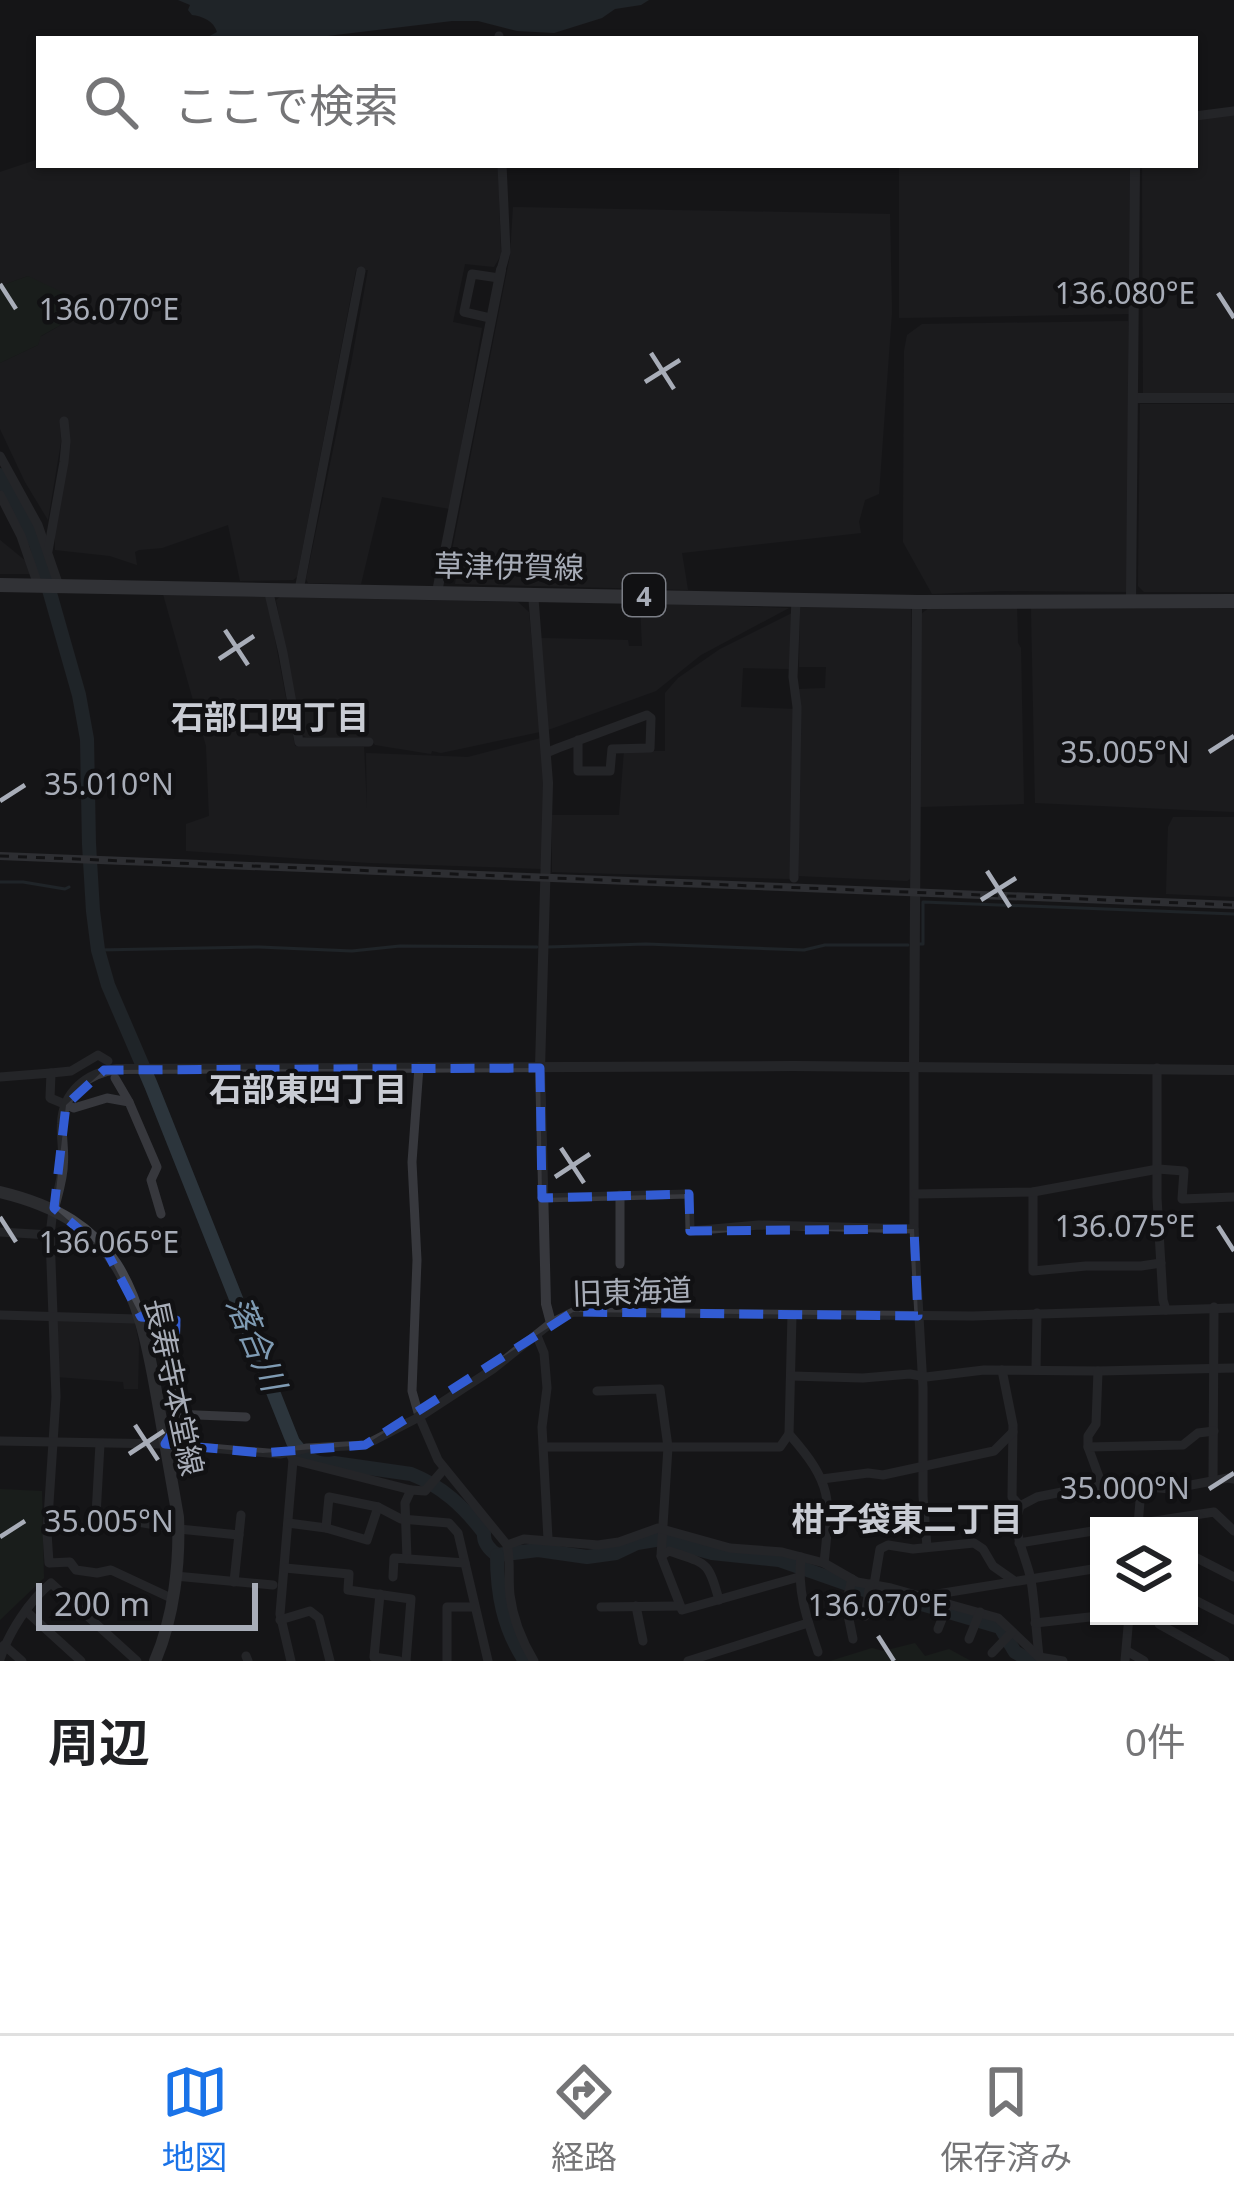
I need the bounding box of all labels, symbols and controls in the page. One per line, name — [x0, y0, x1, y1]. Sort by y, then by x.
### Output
search box — [36, 36, 1198, 168]
icon: search — [78, 69, 144, 135]
text: ここで検索 — [174, 74, 399, 135]
text: 136.080°E — [1055, 272, 1195, 313]
text: 136.070°E — [39, 288, 179, 329]
street label: 草津伊賀線 — [434, 544, 584, 588]
road number: 4 — [623, 574, 665, 616]
district label: 石部口四丁目 — [171, 694, 369, 739]
text: 35.005°N — [1060, 731, 1190, 772]
text: 35.010°N — [44, 763, 174, 804]
district label: 石部東四丁目 — [209, 1066, 407, 1111]
text: 136.075°E — [1055, 1205, 1195, 1246]
text: 136.065°E — [39, 1221, 179, 1262]
street label: 旧東海道 — [571, 1268, 693, 1314]
water label: 落合川 — [217, 1289, 298, 1400]
street label: 長寿寺本堂線 — [136, 1295, 214, 1479]
text: 35.000°N — [1060, 1467, 1190, 1508]
district label: 柑子袋東二丁目 — [792, 1496, 1023, 1541]
text: 35.005°N — [44, 1500, 174, 1541]
map controls — [1090, 1517, 1198, 1625]
button: layers — [1090, 1517, 1198, 1625]
scale bar — [36, 1577, 258, 1630]
text: 200 m — [54, 1581, 150, 1626]
text: 136.070°E — [808, 1584, 948, 1625]
text: 周辺 — [48, 1706, 150, 1776]
text: 0件 — [1125, 1714, 1186, 1767]
tab: 地図 — [162, 2059, 228, 2179]
tab: 経路 — [551, 2059, 617, 2179]
tab: 保存済み — [940, 2059, 1072, 2179]

